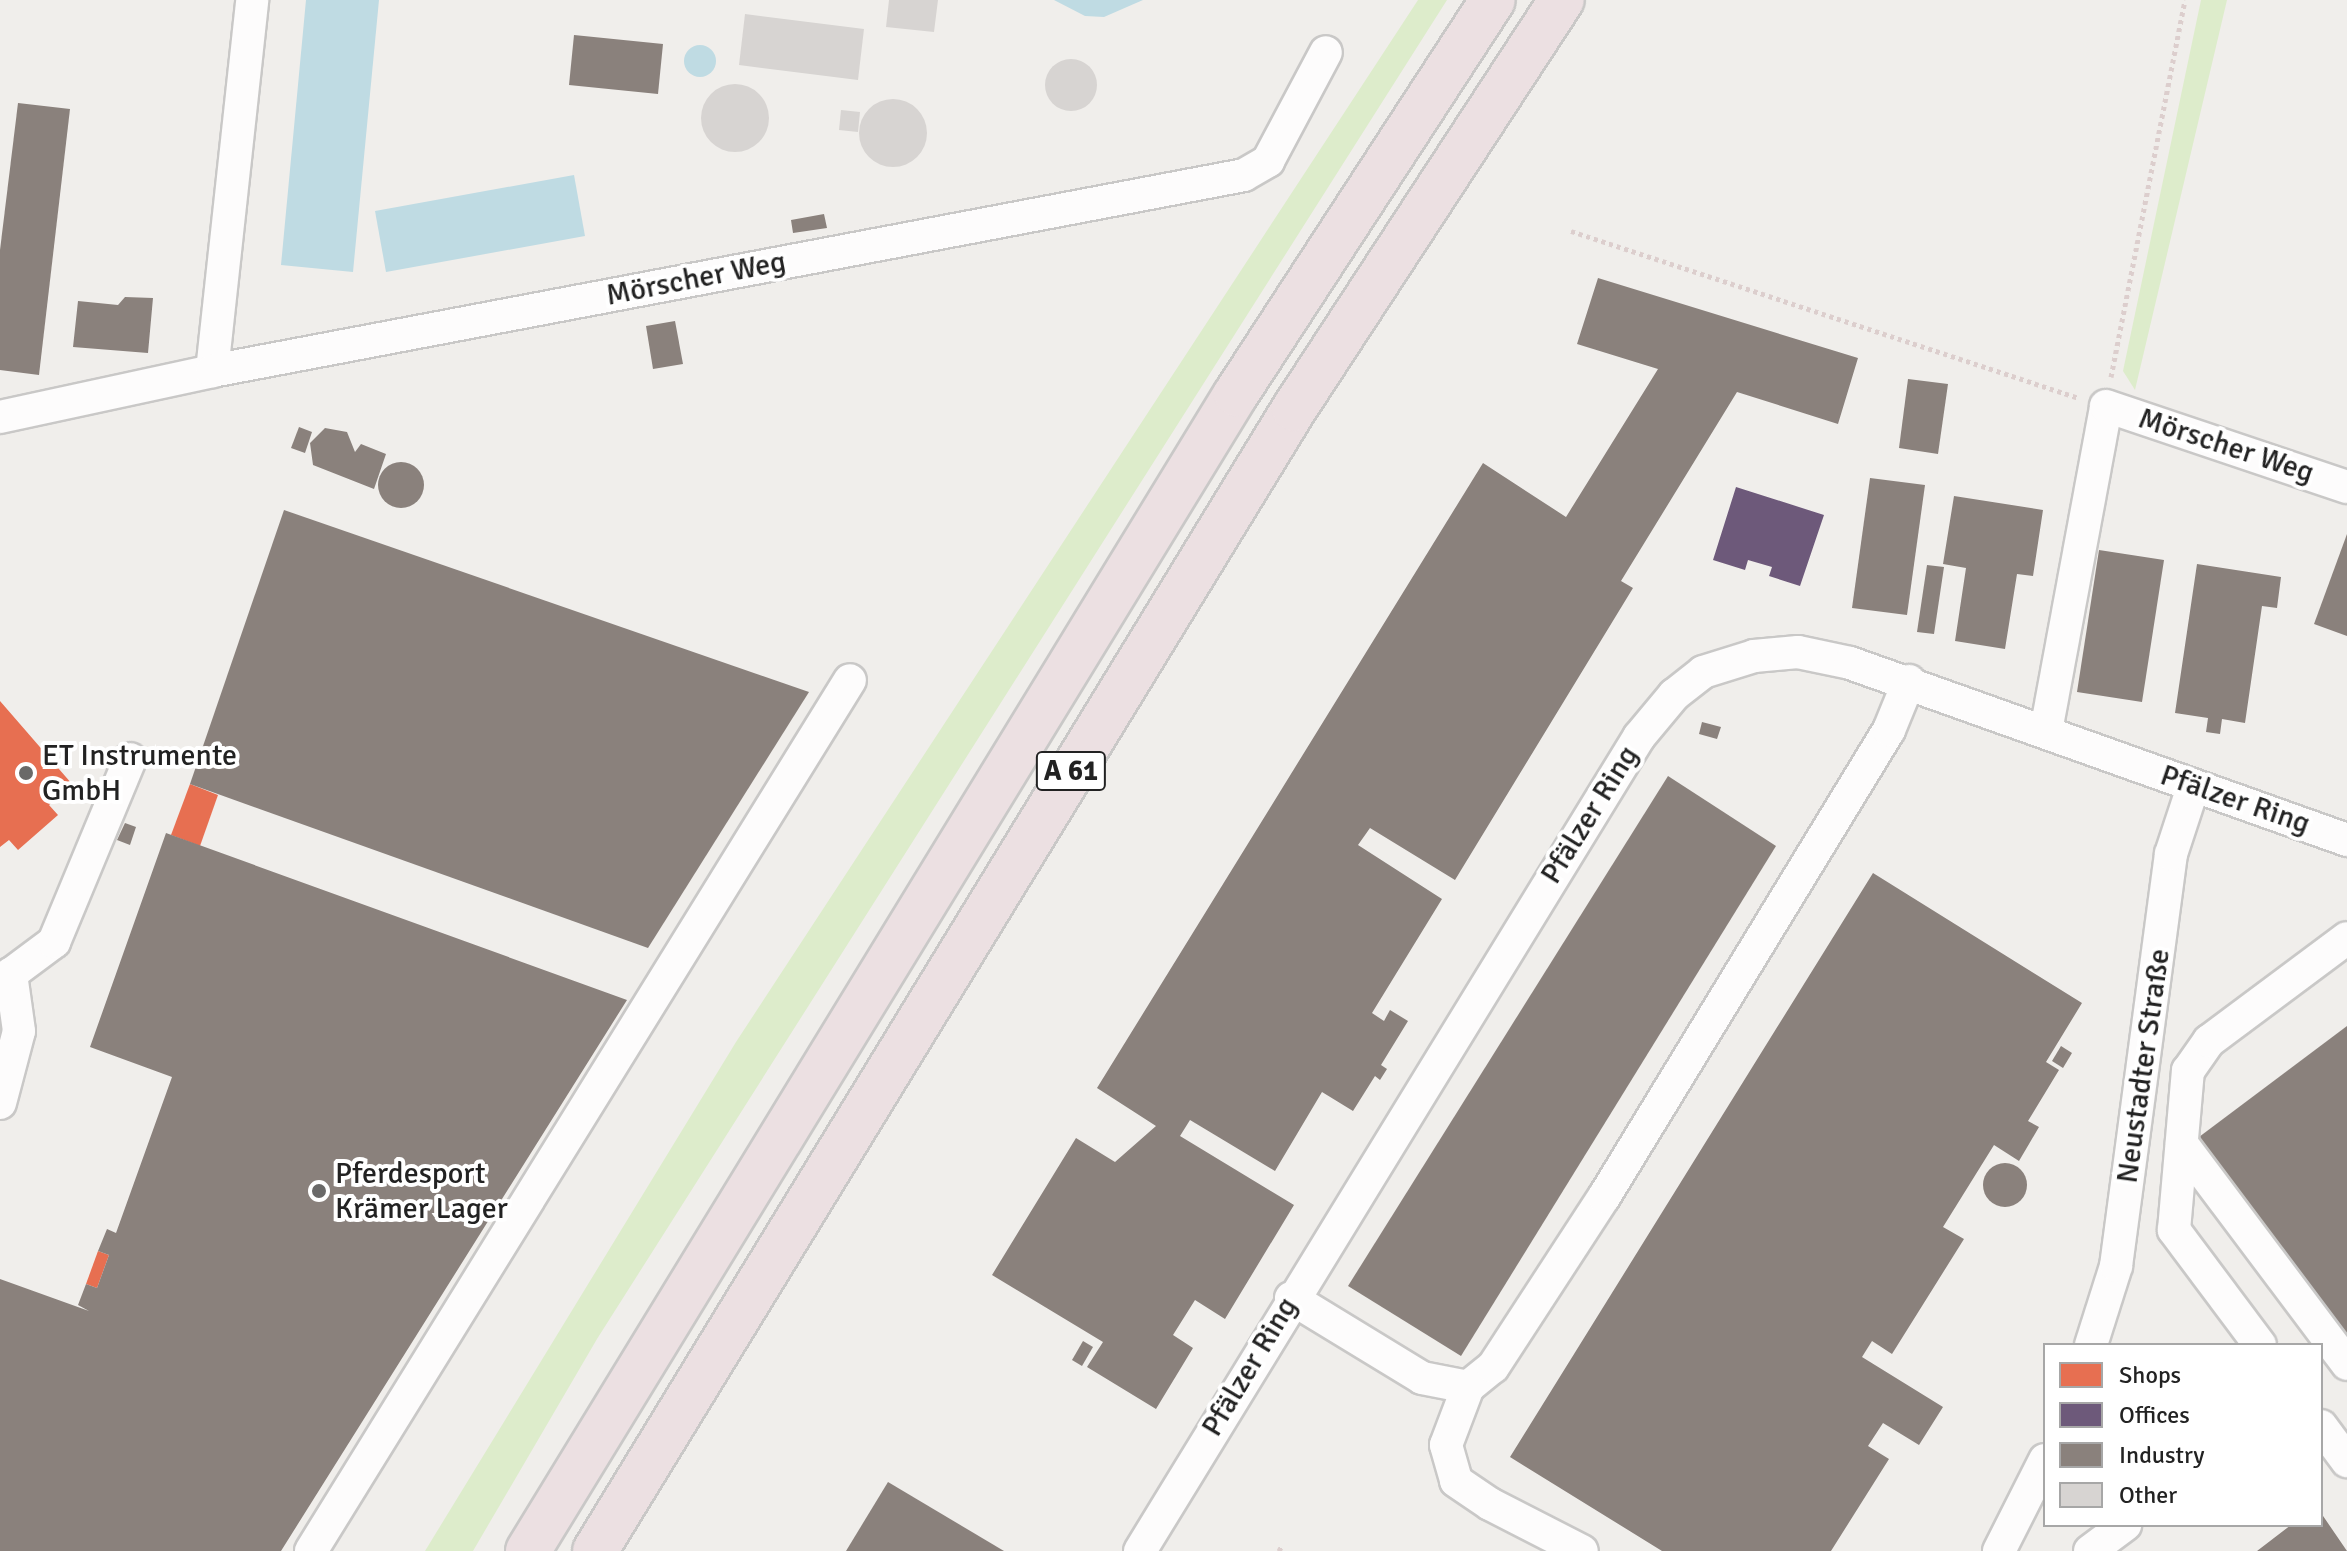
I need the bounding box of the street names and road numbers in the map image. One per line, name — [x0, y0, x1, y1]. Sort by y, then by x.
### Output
street label: Mörscher Weg — [603, 244, 789, 314]
street label: Mörscher Weg — [2134, 401, 2318, 491]
street label: Pfälzer Ring — [1533, 739, 1647, 891]
road number: A 61 — [1035, 747, 1107, 795]
street label: Pfälzer Ring — [2155, 758, 2315, 842]
street label: Neustadter Straße — [2110, 946, 2178, 1186]
street label: Pfälzer Ring — [1194, 1291, 1306, 1443]

